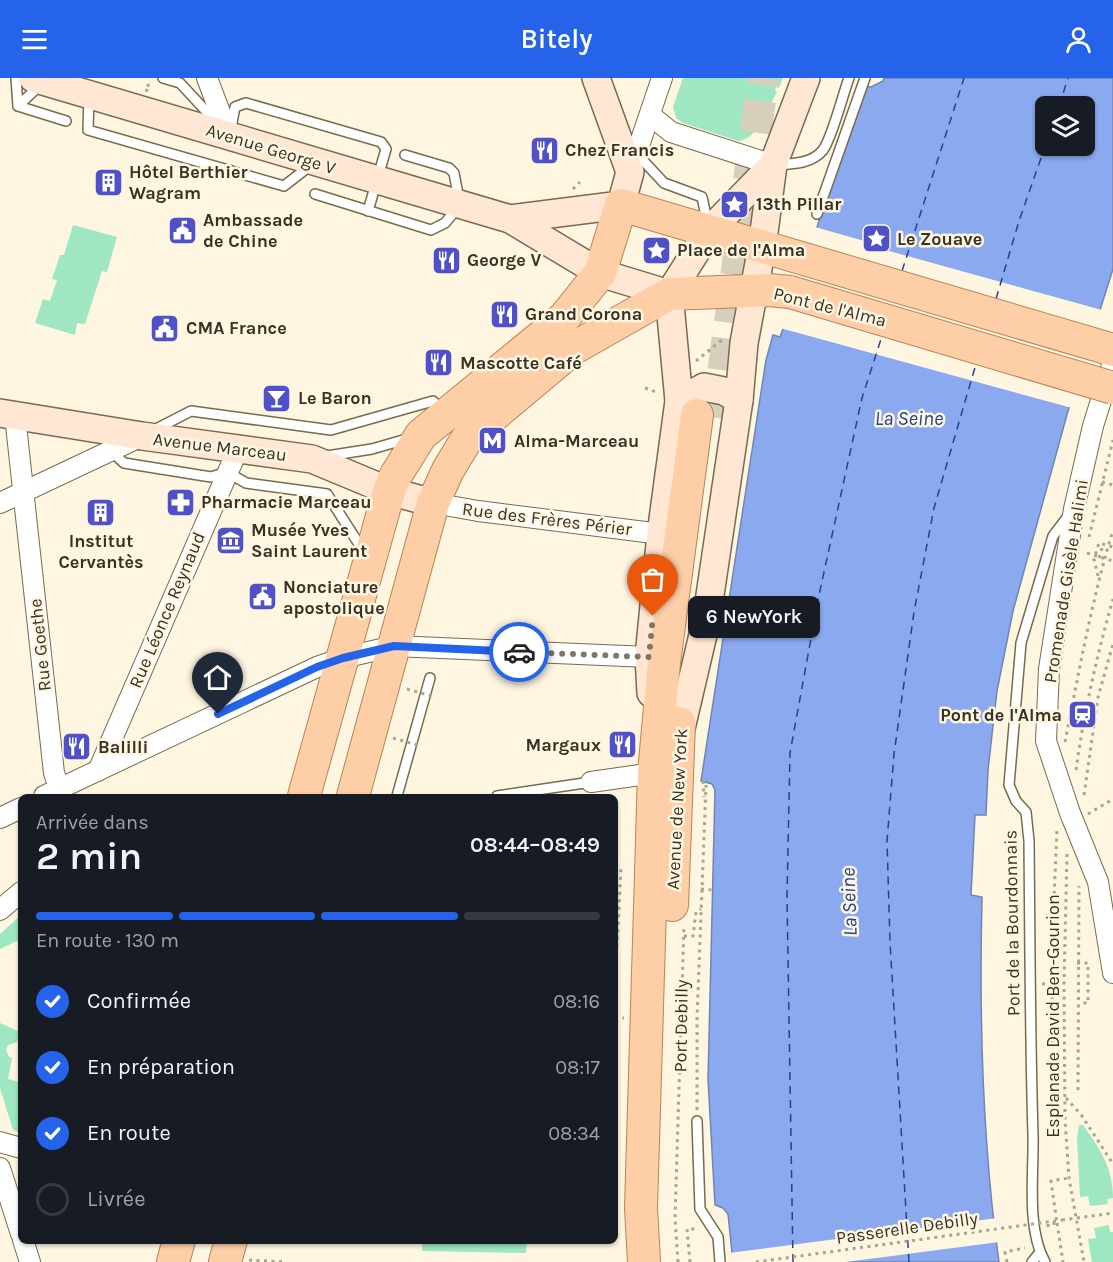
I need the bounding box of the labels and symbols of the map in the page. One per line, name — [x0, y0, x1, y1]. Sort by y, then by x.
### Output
street label: Avenue George V — [204, 119, 338, 179]
restaurant icon: Chez Francis — [528, 134, 560, 166]
place label: Chez Francis — [565, 139, 674, 161]
place label: Hôtel Berthier Wagram — [129, 161, 248, 204]
building icon: Hôtel Berthier Wagram — [92, 166, 124, 198]
place icon: 13th Pillar — [719, 188, 751, 220]
place label: 13th Pillar — [756, 193, 841, 215]
place label: Ambassade de Chine — [203, 209, 303, 252]
public building icon: Ambassade de Chine — [166, 214, 198, 246]
place icon: Le Zouave — [860, 223, 892, 255]
place label: Le Zouave — [897, 228, 982, 250]
place icon: Place de l'Alma — [640, 234, 672, 266]
place label: Place de l'Alma — [677, 239, 805, 261]
restaurant icon: George V — [430, 244, 462, 276]
place label: George V — [467, 249, 541, 271]
street label: Pont de l'Alma — [771, 282, 889, 332]
restaurant icon: Grand Corona — [488, 298, 520, 330]
place label: Grand Corona — [525, 303, 642, 325]
public building icon: CMA France — [149, 312, 181, 344]
place label: CMA France — [186, 317, 287, 339]
restaurant icon: Mascotte Café — [423, 347, 455, 379]
place label: Mascotte Café — [460, 352, 582, 374]
bar icon: Le Baron — [261, 382, 293, 414]
place label: Le Baron — [298, 387, 372, 409]
water label: La Seine — [875, 407, 943, 430]
metro station icon: Alma-Marceau — [477, 425, 509, 457]
street label: Avenue Marceau — [152, 428, 288, 466]
place label: Alma-Marceau — [514, 430, 639, 452]
street label: Promenade Gisèle Halimi — [1039, 477, 1093, 685]
pharmacy icon: Pharmacie Marceau — [164, 486, 196, 518]
place label: Pharmacie Marceau — [201, 491, 372, 513]
building icon: Institut Cervantès — [85, 496, 117, 528]
street label: Rue des Frères Périer — [461, 498, 633, 540]
place label: Musée Yves Saint Laurent — [251, 519, 367, 562]
museum icon: Musée Yves Saint Laurent — [214, 524, 246, 556]
street label: Rue Léonce Reynaud — [124, 529, 210, 691]
place label: Institut Cervantès — [58, 530, 144, 573]
pin — [627, 554, 678, 616]
place label: Nonciature apostolique — [283, 576, 385, 619]
public building icon: Nonciature apostolique — [246, 581, 278, 613]
callout: 6 NewYork — [689, 595, 821, 637]
street label: Rue Goethe — [24, 598, 56, 692]
courier — [489, 622, 549, 682]
pin — [192, 652, 243, 714]
station icon: Pont de l'Alma — [1067, 699, 1099, 731]
place label: Pont de l'Alma — [940, 704, 1062, 726]
street label: Avenue de New York — [662, 728, 692, 890]
restaurant icon: Margaux — [606, 729, 638, 761]
restaurant icon: Balilli — [61, 731, 93, 763]
place label: Margaux — [526, 734, 601, 756]
place label: Balilli — [98, 736, 148, 758]
street label: Port de la Bourdonnais — [999, 830, 1025, 1016]
water label: La Seine — [836, 867, 862, 937]
street label: Esplanade David Ben-Gourion — [1042, 894, 1064, 1138]
street label: Port Debilly — [669, 979, 693, 1073]
street label: Passerelle Debilly — [835, 1207, 980, 1249]

